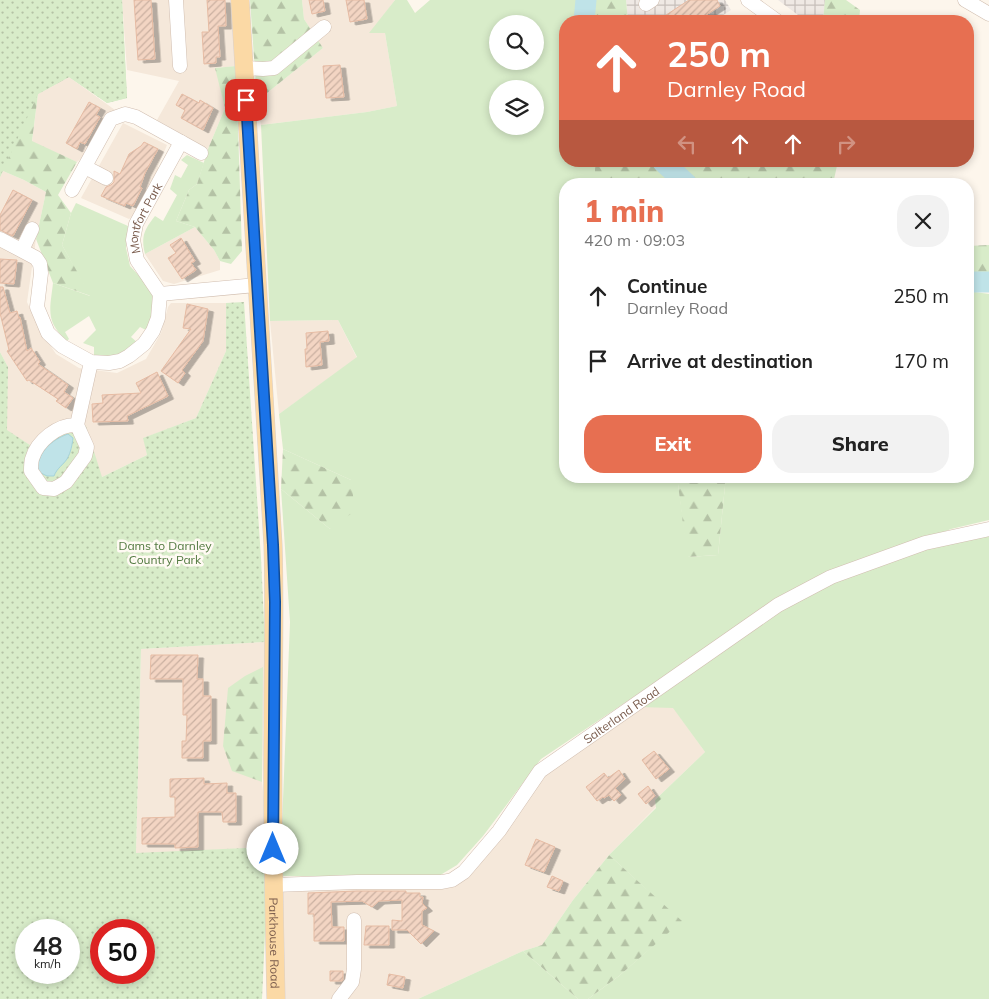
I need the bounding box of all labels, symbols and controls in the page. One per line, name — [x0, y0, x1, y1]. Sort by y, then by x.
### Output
map controls — [489, 15, 544, 135]
button: search — [489, 15, 544, 70]
text: 250 m — [667, 32, 771, 76]
icon: ahead — [584, 35, 649, 100]
text: Darnley Road — [667, 75, 806, 103]
pin — [225, 79, 267, 121]
button: layers — [489, 80, 544, 135]
icon: arrive — [232, 86, 260, 114]
icon: left — [673, 130, 701, 158]
icon: ahead — [726, 130, 754, 158]
icon: ahead — [779, 130, 807, 158]
icon: right — [832, 130, 860, 158]
street label: Montfort Park — [125, 179, 165, 255]
text: 1 min — [584, 192, 664, 230]
button: close — [897, 195, 949, 247]
text: 420 m · 09:03 — [584, 230, 685, 250]
text: Continue — [627, 274, 707, 298]
icon: ahead — [584, 282, 612, 310]
text: 250 m — [893, 284, 949, 308]
text: Darnley Road — [627, 298, 728, 318]
icon: arrive — [584, 347, 612, 375]
text: Arrive at destination — [627, 349, 813, 373]
text: 170 m — [893, 349, 949, 373]
button: Exit — [584, 415, 762, 473]
button: Share — [772, 415, 949, 473]
park label: Dams to Darnley Country Park — [118, 538, 212, 567]
street label: Salterland Road — [580, 683, 662, 746]
position arrow — [246, 822, 298, 874]
street label: Parkhouse Road — [266, 897, 283, 989]
speed limit sign: 50 — [90, 919, 155, 984]
text: 48 — [32, 930, 63, 961]
text: km/h — [34, 956, 61, 971]

